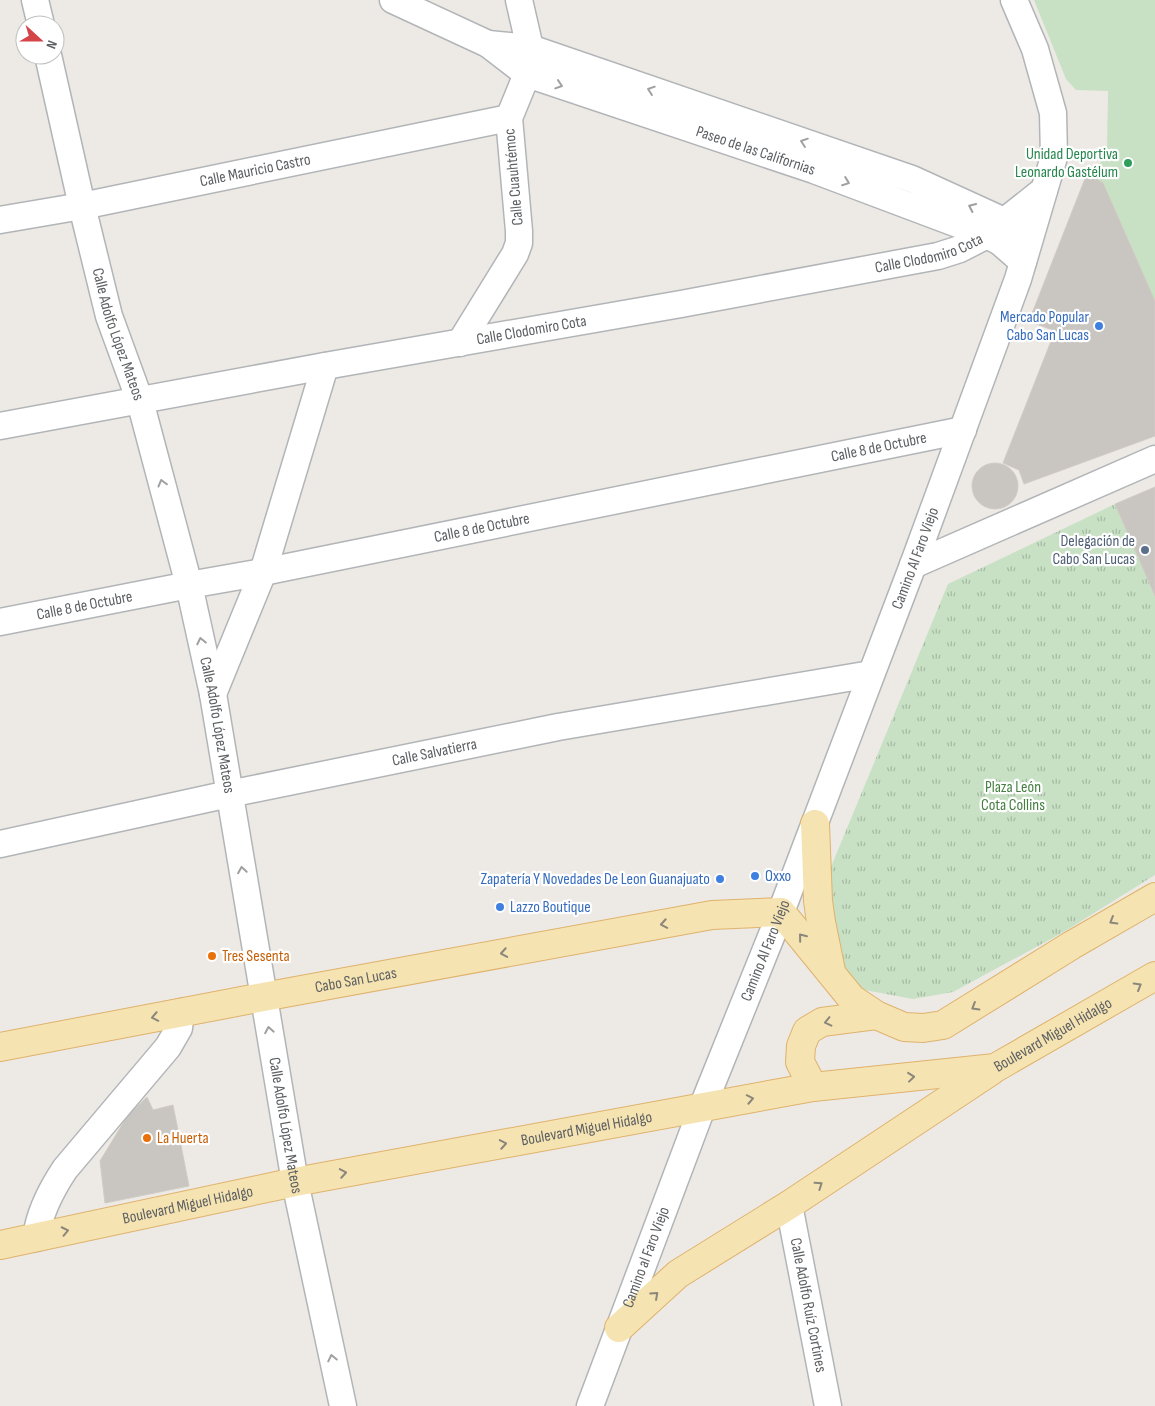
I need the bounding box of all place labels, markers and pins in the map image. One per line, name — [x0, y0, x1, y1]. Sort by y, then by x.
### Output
place label: Unidad Deportiva Leonardo Gastélum — [1015, 145, 1118, 182]
marker: Unidad Deportiva Leonardo Gastélum — [1122, 157, 1134, 169]
place label: Mercado Popular Cabo San Lucas — [1000, 308, 1089, 345]
marker: Mercado Popular Cabo San Lucas — [1093, 320, 1105, 332]
place label: Delegación de Cabo San Lucas — [1052, 532, 1135, 569]
marker: Delegación de Cabo San Lucas — [1139, 544, 1151, 556]
place label: Oxxo — [765, 867, 791, 886]
place label: Zapatería Y Novedades De Leon Guanajuato — [481, 870, 710, 889]
marker: Oxxo — [749, 870, 761, 882]
marker: Zapatería Y Novedades De Leon Guanajuato — [714, 873, 726, 885]
place label: Lazzo Boutique — [510, 898, 591, 917]
marker: Lazzo Boutique — [494, 901, 506, 913]
place label: Tres Sesenta — [222, 947, 290, 966]
marker: Tres Sesenta — [206, 950, 218, 962]
place label: La Huerta — [157, 1129, 209, 1148]
marker: La Huerta — [141, 1132, 153, 1144]

